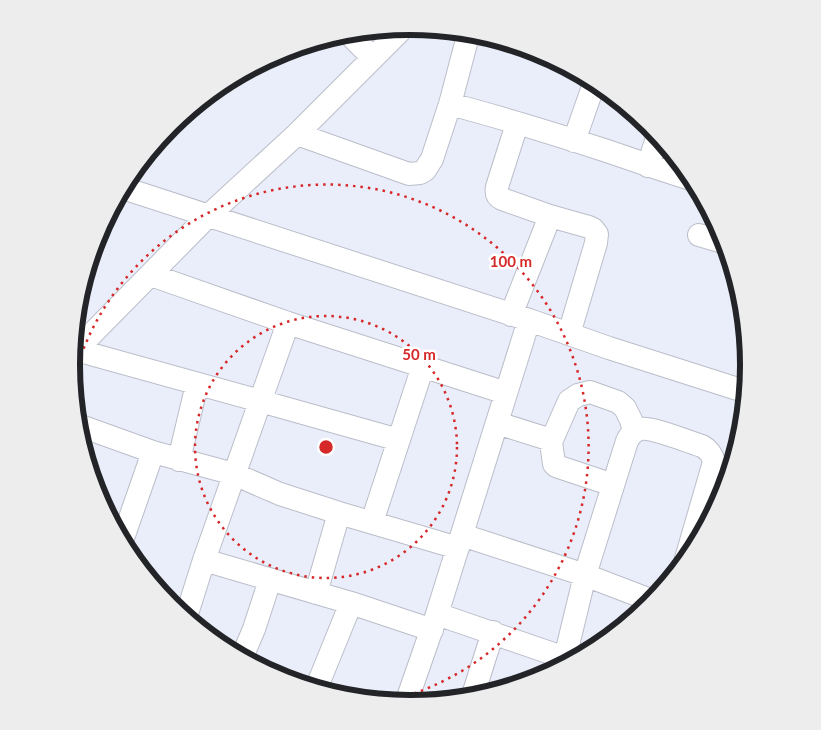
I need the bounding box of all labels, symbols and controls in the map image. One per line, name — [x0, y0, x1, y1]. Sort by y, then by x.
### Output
text: 100 m — [490, 252, 532, 270]
text: 50 m — [402, 345, 436, 363]
centre of rings — [317, 438, 335, 456]

